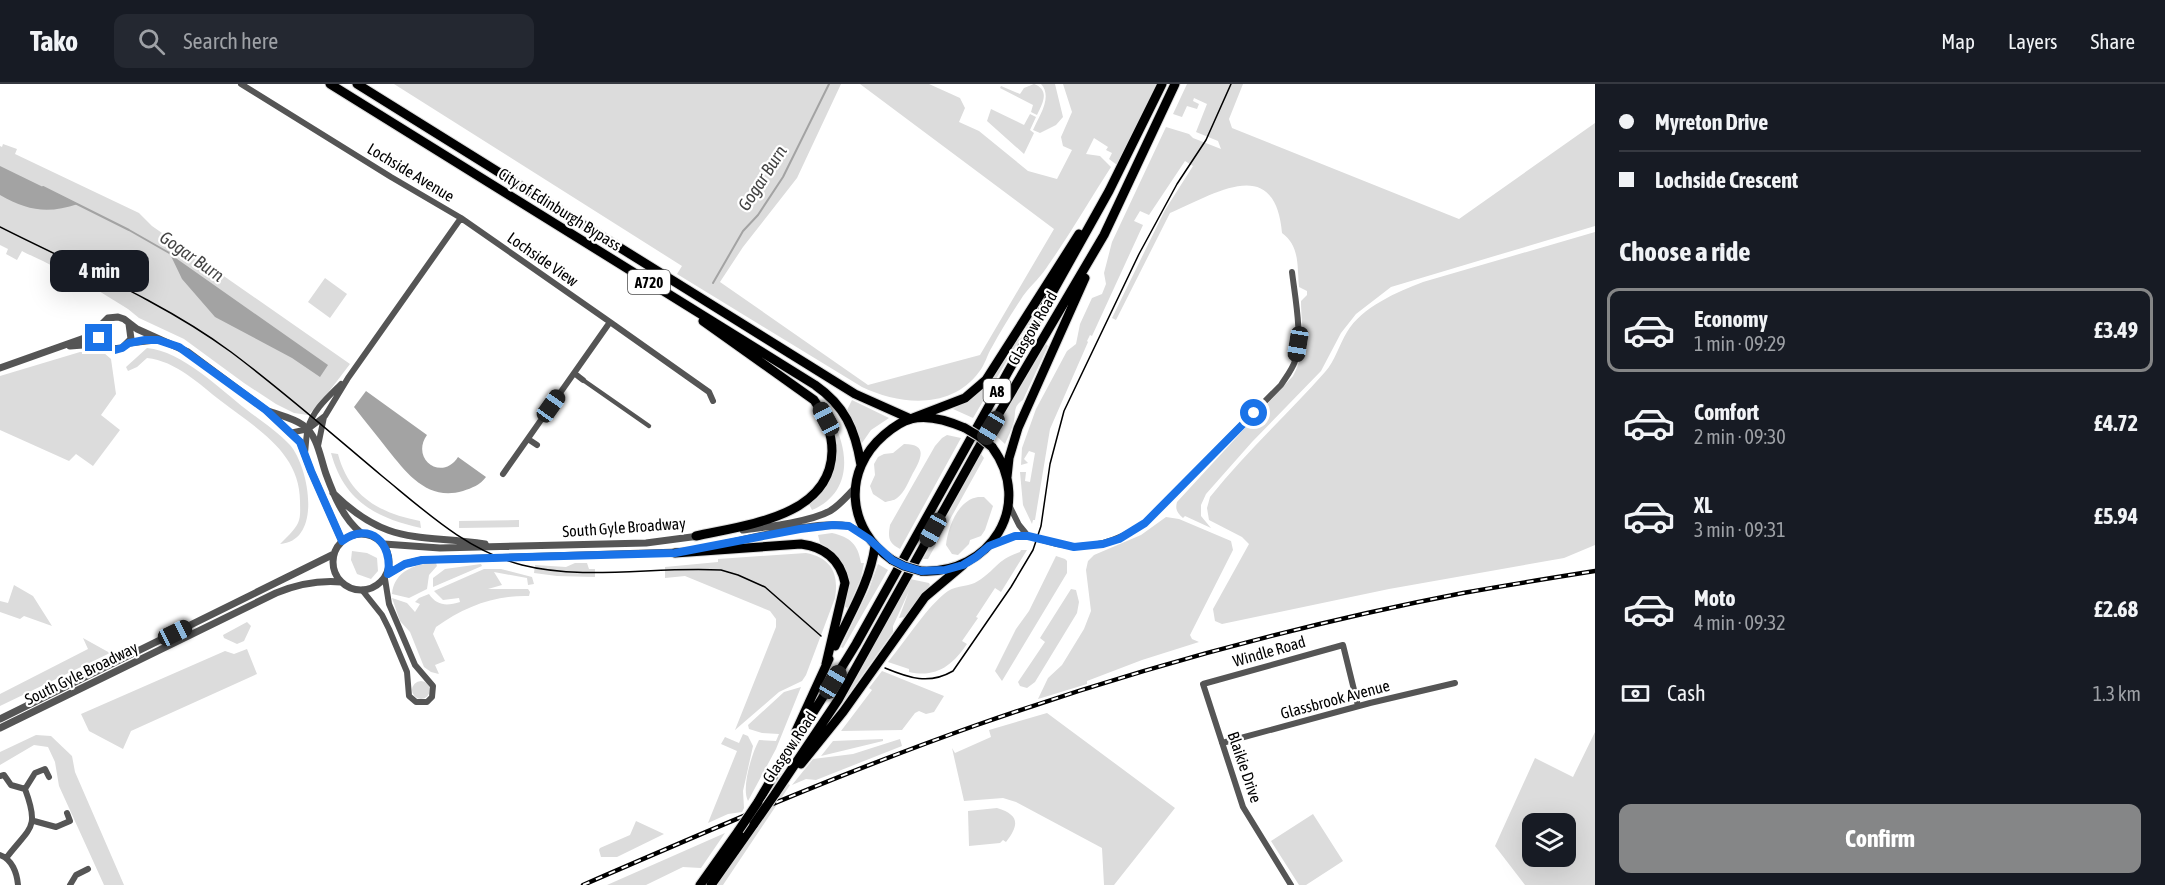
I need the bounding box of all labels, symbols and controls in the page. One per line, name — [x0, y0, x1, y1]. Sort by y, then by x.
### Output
search box — [114, 14, 534, 68]
text: Tako — [30, 25, 78, 57]
icon: search — [135, 25, 168, 58]
text: Search here — [183, 28, 278, 54]
text: Map — [1941, 29, 1975, 53]
text: Layers — [2008, 29, 2058, 53]
text: Share — [2091, 29, 2135, 53]
text: Myreton Drive — [1655, 109, 1768, 135]
street label: Lochside Avenue — [364, 139, 458, 205]
water label: Gogar Burn — [733, 141, 791, 215]
street label: City of Edinburgh Bypass — [495, 164, 625, 255]
text: Lochside Crescent — [1655, 167, 1798, 193]
water label: Gogar Burn — [156, 226, 228, 286]
street label: Lochside View — [504, 228, 582, 290]
text: Choose a ride — [1619, 236, 1751, 267]
callout: 4 min — [50, 251, 148, 293]
text: 4 min — [79, 259, 120, 282]
road number: A720 — [628, 270, 670, 294]
street label: Glasgow Road — [1004, 288, 1061, 369]
icon: car — [1622, 303, 1676, 357]
text: Economy — [1694, 306, 1768, 332]
text: £3.49 — [2094, 317, 2138, 343]
route end — [85, 324, 112, 351]
car — [1286, 325, 1310, 363]
text: 1 min · 09:29 — [1694, 332, 1786, 355]
road number: A8 — [984, 379, 1010, 403]
car — [533, 386, 569, 426]
icon: car — [1622, 396, 1676, 450]
car — [810, 399, 842, 439]
route start — [1240, 399, 1267, 426]
text: Comfort — [1694, 399, 1759, 425]
car — [974, 408, 1008, 448]
text: £4.72 — [2094, 410, 2138, 436]
text: 2 min · 09:30 — [1694, 425, 1786, 448]
icon: car — [1622, 489, 1676, 543]
text: XL — [1694, 492, 1712, 518]
text: £5.94 — [2094, 503, 2138, 529]
car — [916, 510, 950, 550]
street label: South Gyle Broadway — [562, 514, 687, 541]
text: 3 min · 09:31 — [1694, 518, 1786, 541]
icon: car — [1622, 582, 1676, 636]
text: Moto — [1694, 585, 1736, 611]
text: £2.68 — [2094, 596, 2138, 622]
text: 4 min · 09:32 — [1694, 611, 1786, 634]
car — [155, 617, 195, 649]
street label: Windle Road — [1231, 632, 1307, 670]
street label: South Gyle Broadway — [22, 638, 141, 709]
car — [816, 662, 850, 702]
street label: Glassbrook Avenue — [1278, 676, 1392, 722]
icon: cash — [1619, 677, 1652, 710]
text: Cash — [1667, 680, 1706, 706]
text: 1.3 km — [2093, 682, 2141, 705]
street label: Glasgow Road — [759, 708, 820, 787]
street label: Blaikie Drive — [1224, 729, 1266, 805]
button: Confirm — [1619, 804, 2141, 873]
map controls — [1522, 813, 1576, 867]
button: layers — [1522, 813, 1576, 867]

